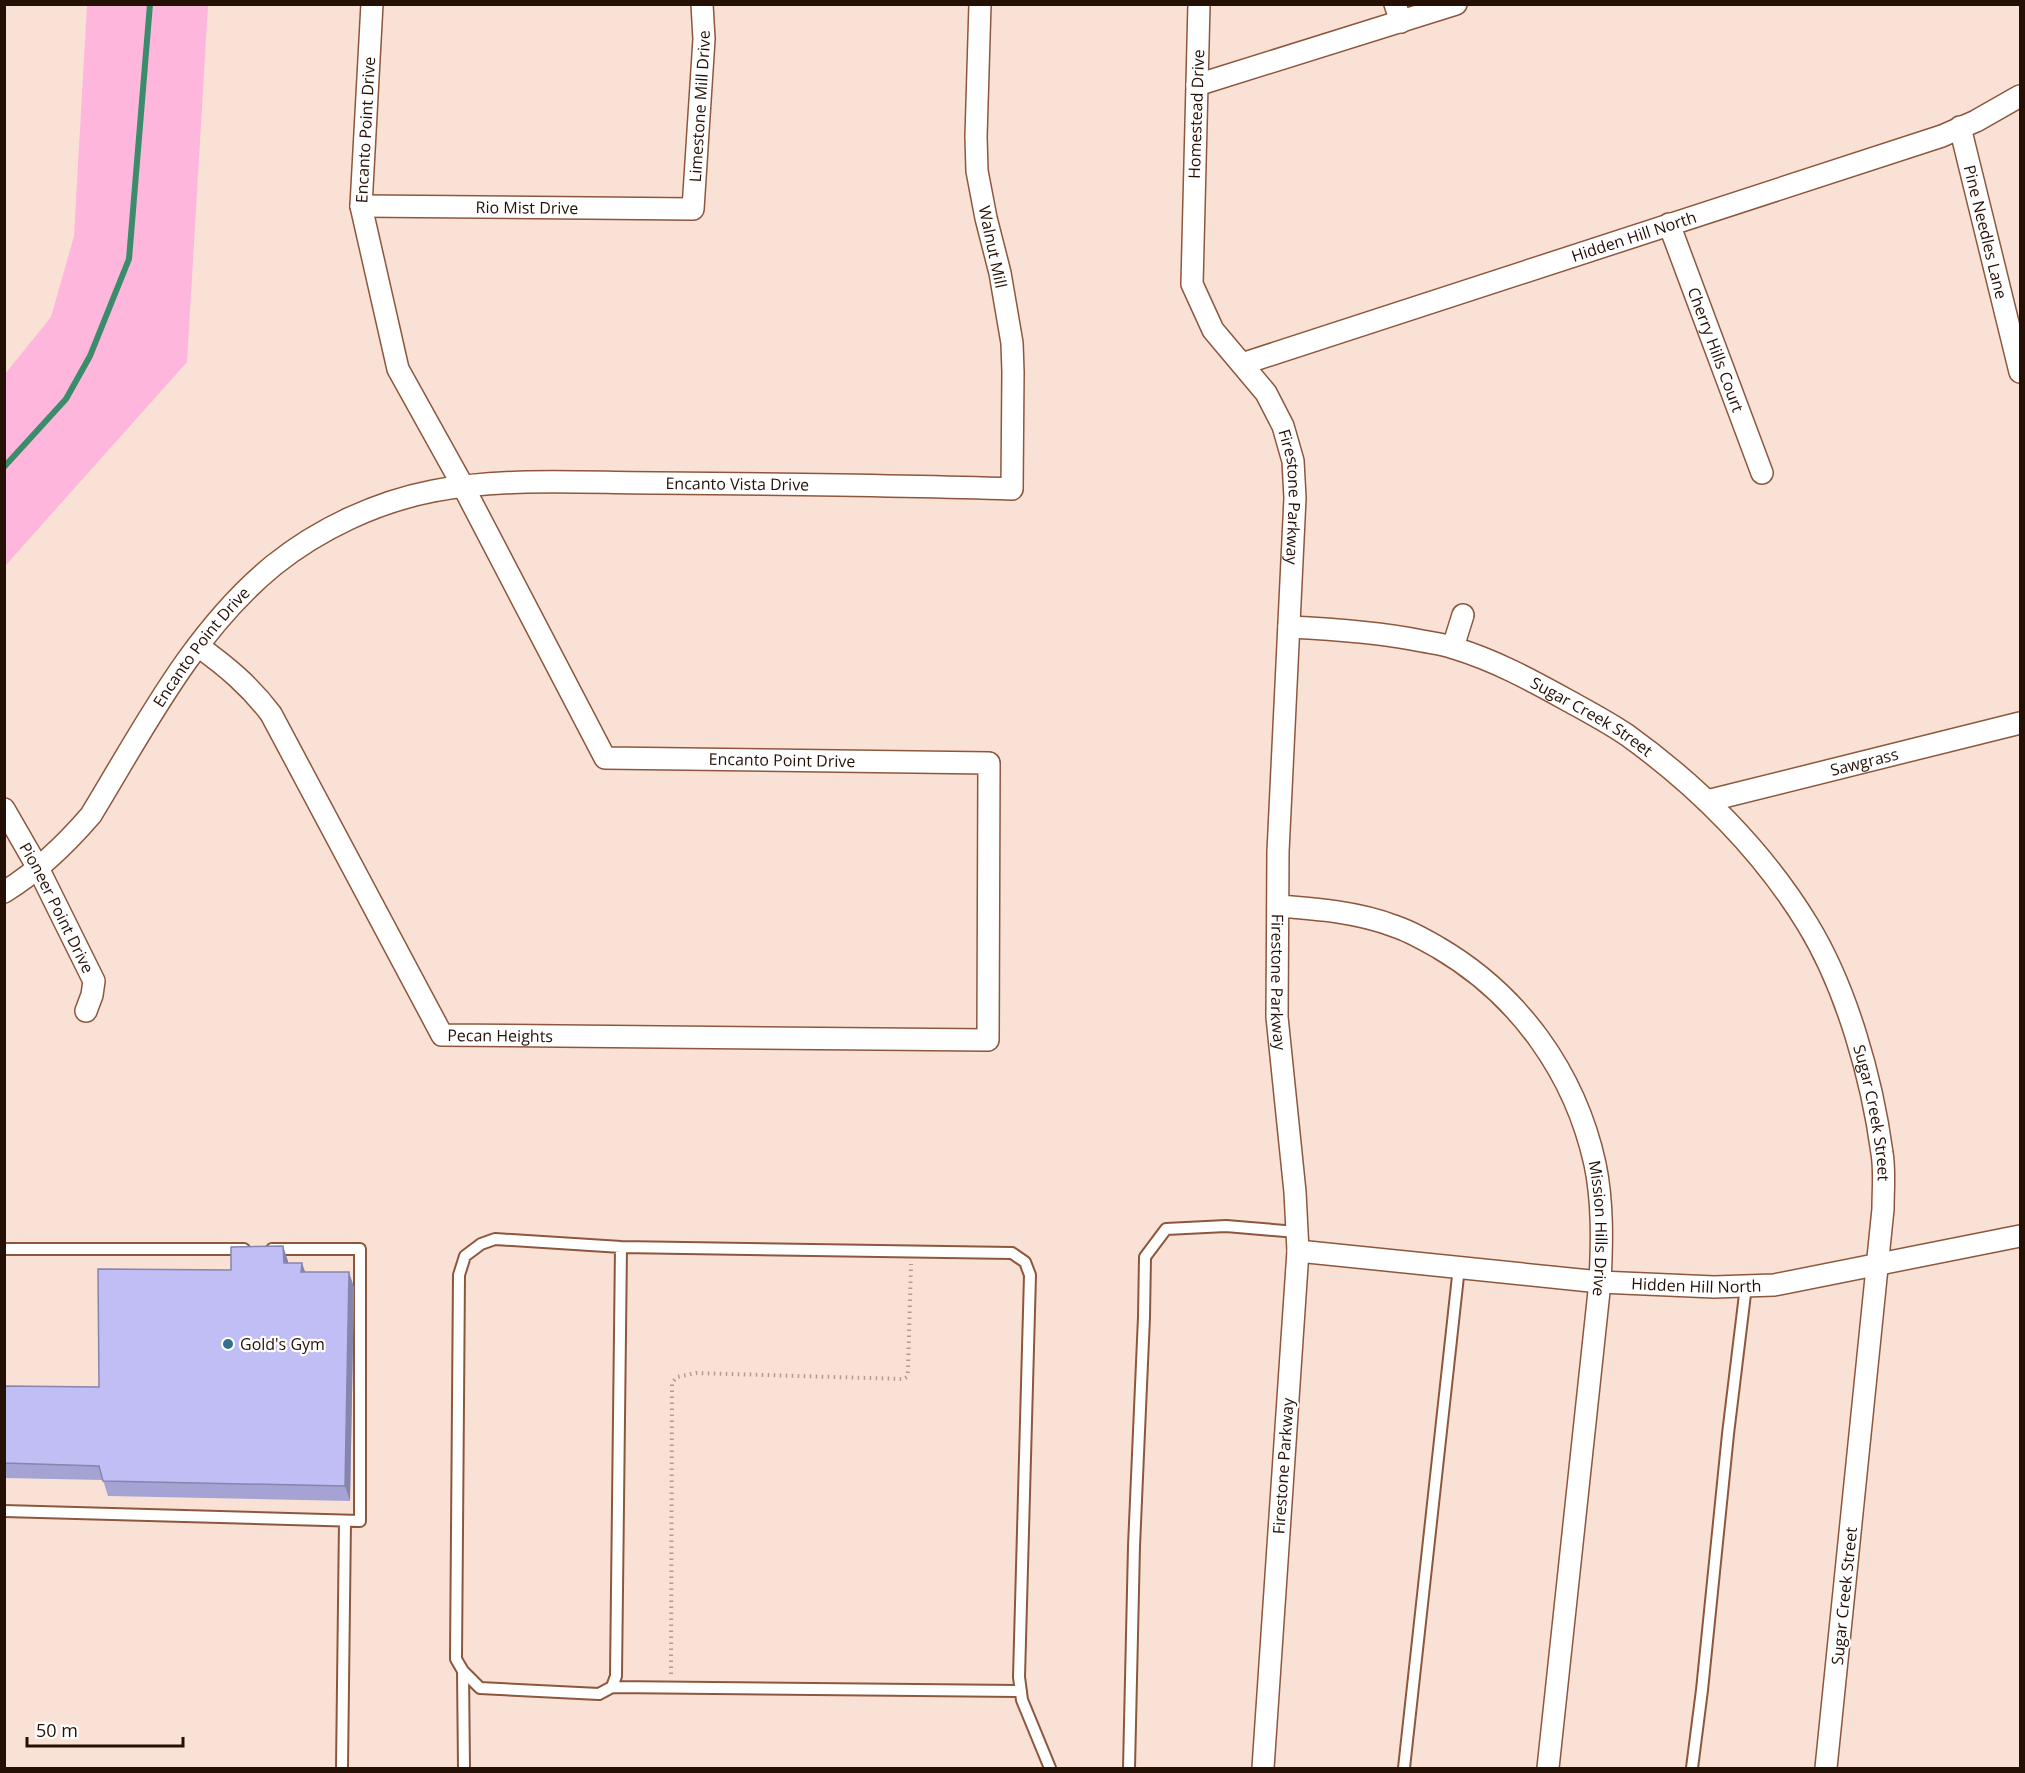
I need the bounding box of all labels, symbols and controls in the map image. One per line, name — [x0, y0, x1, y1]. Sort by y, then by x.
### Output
street label: Limestone Mill Drive — [684, 30, 715, 183]
street label: Homestead Drive — [1183, 49, 1209, 179]
street label: Encanto Point Drive — [350, 56, 380, 204]
street label: Pine Needles Lane — [1959, 163, 2013, 301]
street label: Rio Mist Drive — [475, 196, 579, 219]
street label: Walnut Mill — [974, 204, 1012, 290]
street label: Hidden Hill North — [1568, 206, 1699, 267]
street label: Cherry Hills Court — [1683, 284, 1749, 415]
street label: Firestone Parkway — [1273, 426, 1306, 566]
street label: Encanto Vista Drive — [665, 472, 809, 496]
street label: Encanto Point Drive — [148, 582, 254, 711]
street label: Sugar Creek Street — [1527, 671, 1658, 762]
street label: Sawgrass — [1828, 743, 1901, 781]
street label: Encanto Point Drive — [708, 748, 856, 772]
street label: Pioneer Point Drive — [14, 838, 99, 977]
street label: Firestone Parkway — [1266, 914, 1291, 1052]
street label: Pecan Heights — [447, 1024, 553, 1047]
street label: Sugar Creek Street — [1848, 1042, 1895, 1182]
street label: Mission Hills Drive — [1584, 1158, 1612, 1297]
street label: Hidden Hill North — [1631, 1272, 1762, 1298]
place label: Gold's Gym — [240, 1333, 325, 1355]
marker: Gold's Gym — [221, 1337, 235, 1351]
street label: Firestone Parkway — [1267, 1396, 1299, 1535]
street label: Sugar Creek Street — [1826, 1526, 1862, 1666]
scale bar — [27, 1710, 183, 1748]
text: 50 m — [36, 1718, 78, 1742]

